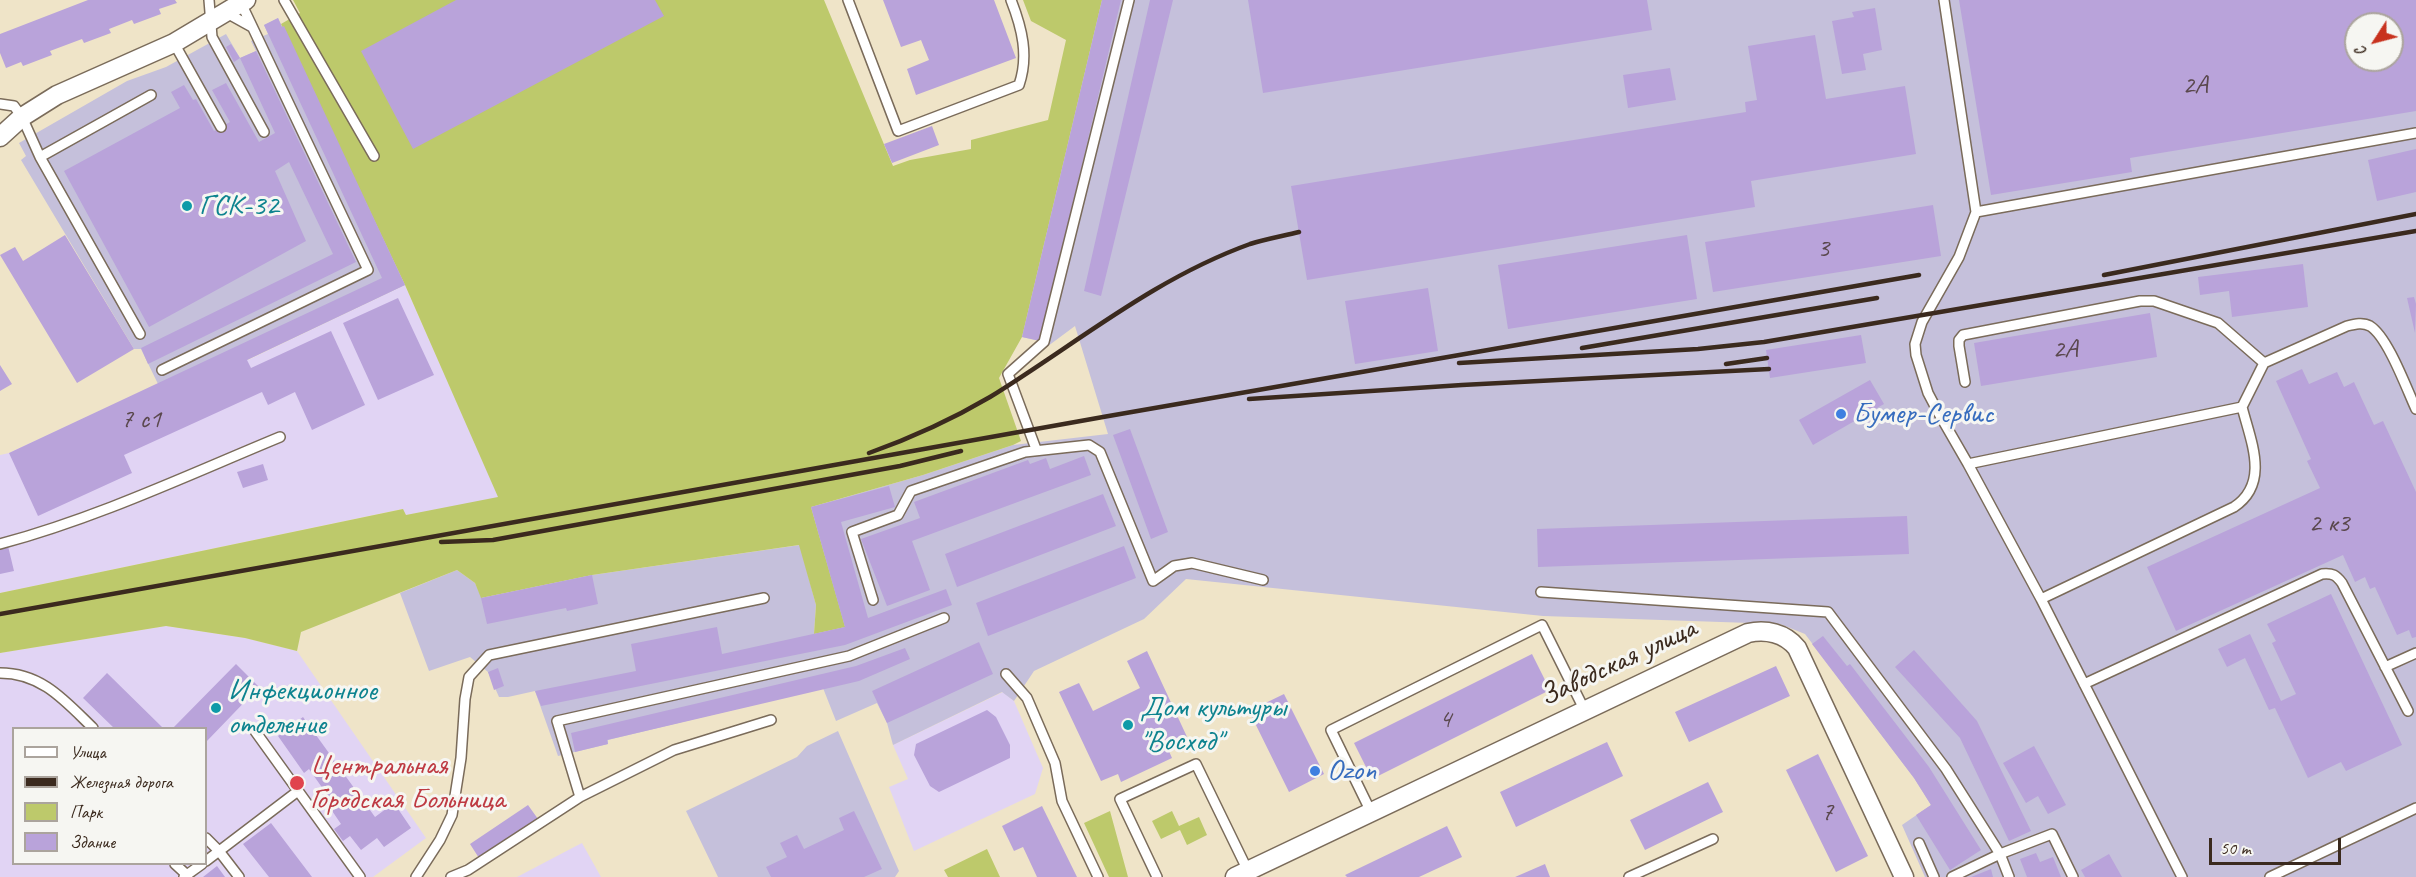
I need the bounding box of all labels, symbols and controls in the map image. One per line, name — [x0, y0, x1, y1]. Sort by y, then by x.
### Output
north arrow — [2344, 12, 2404, 72]
text: С — [2351, 42, 2371, 60]
house number: 2А — [2182, 70, 2208, 102]
place label: ГСК-32 — [199, 188, 279, 224]
marker: ГСК-32 — [180, 199, 194, 213]
house number: 3 — [1817, 233, 1829, 265]
house number: 2А — [2052, 334, 2078, 366]
place label: Бумер-Сервис — [1853, 396, 1994, 432]
house number: 7 с1 — [121, 404, 161, 436]
marker: Бумер-Сервис — [1834, 407, 1848, 421]
house number: 2 к3 — [2309, 508, 2349, 540]
street label: Заводская улица — [1534, 611, 1702, 715]
place label: Инфекционное отделение — [228, 673, 377, 744]
place label: Дом культуры "Восход" — [1140, 690, 1286, 760]
marker: Инфекционное отделение — [209, 701, 223, 715]
house number: 4 — [1439, 704, 1451, 736]
marker: Дом культуры "Восход" — [1121, 718, 1135, 732]
legend — [12, 727, 207, 865]
text: Улица — [70, 741, 106, 763]
place label: Центральная Городская Больница — [310, 748, 505, 819]
place label: Ozon — [1327, 753, 1376, 789]
marker: Ozon — [1308, 764, 1322, 778]
text: Железная дорога — [70, 771, 173, 793]
marker: Центральная Городская Больница — [288, 774, 306, 792]
house number: 7 — [1821, 797, 1833, 829]
text: Парк — [70, 801, 102, 823]
scale bar — [2212, 826, 2344, 864]
text: Здание — [70, 831, 115, 853]
text: 50 m — [2220, 837, 2251, 859]

